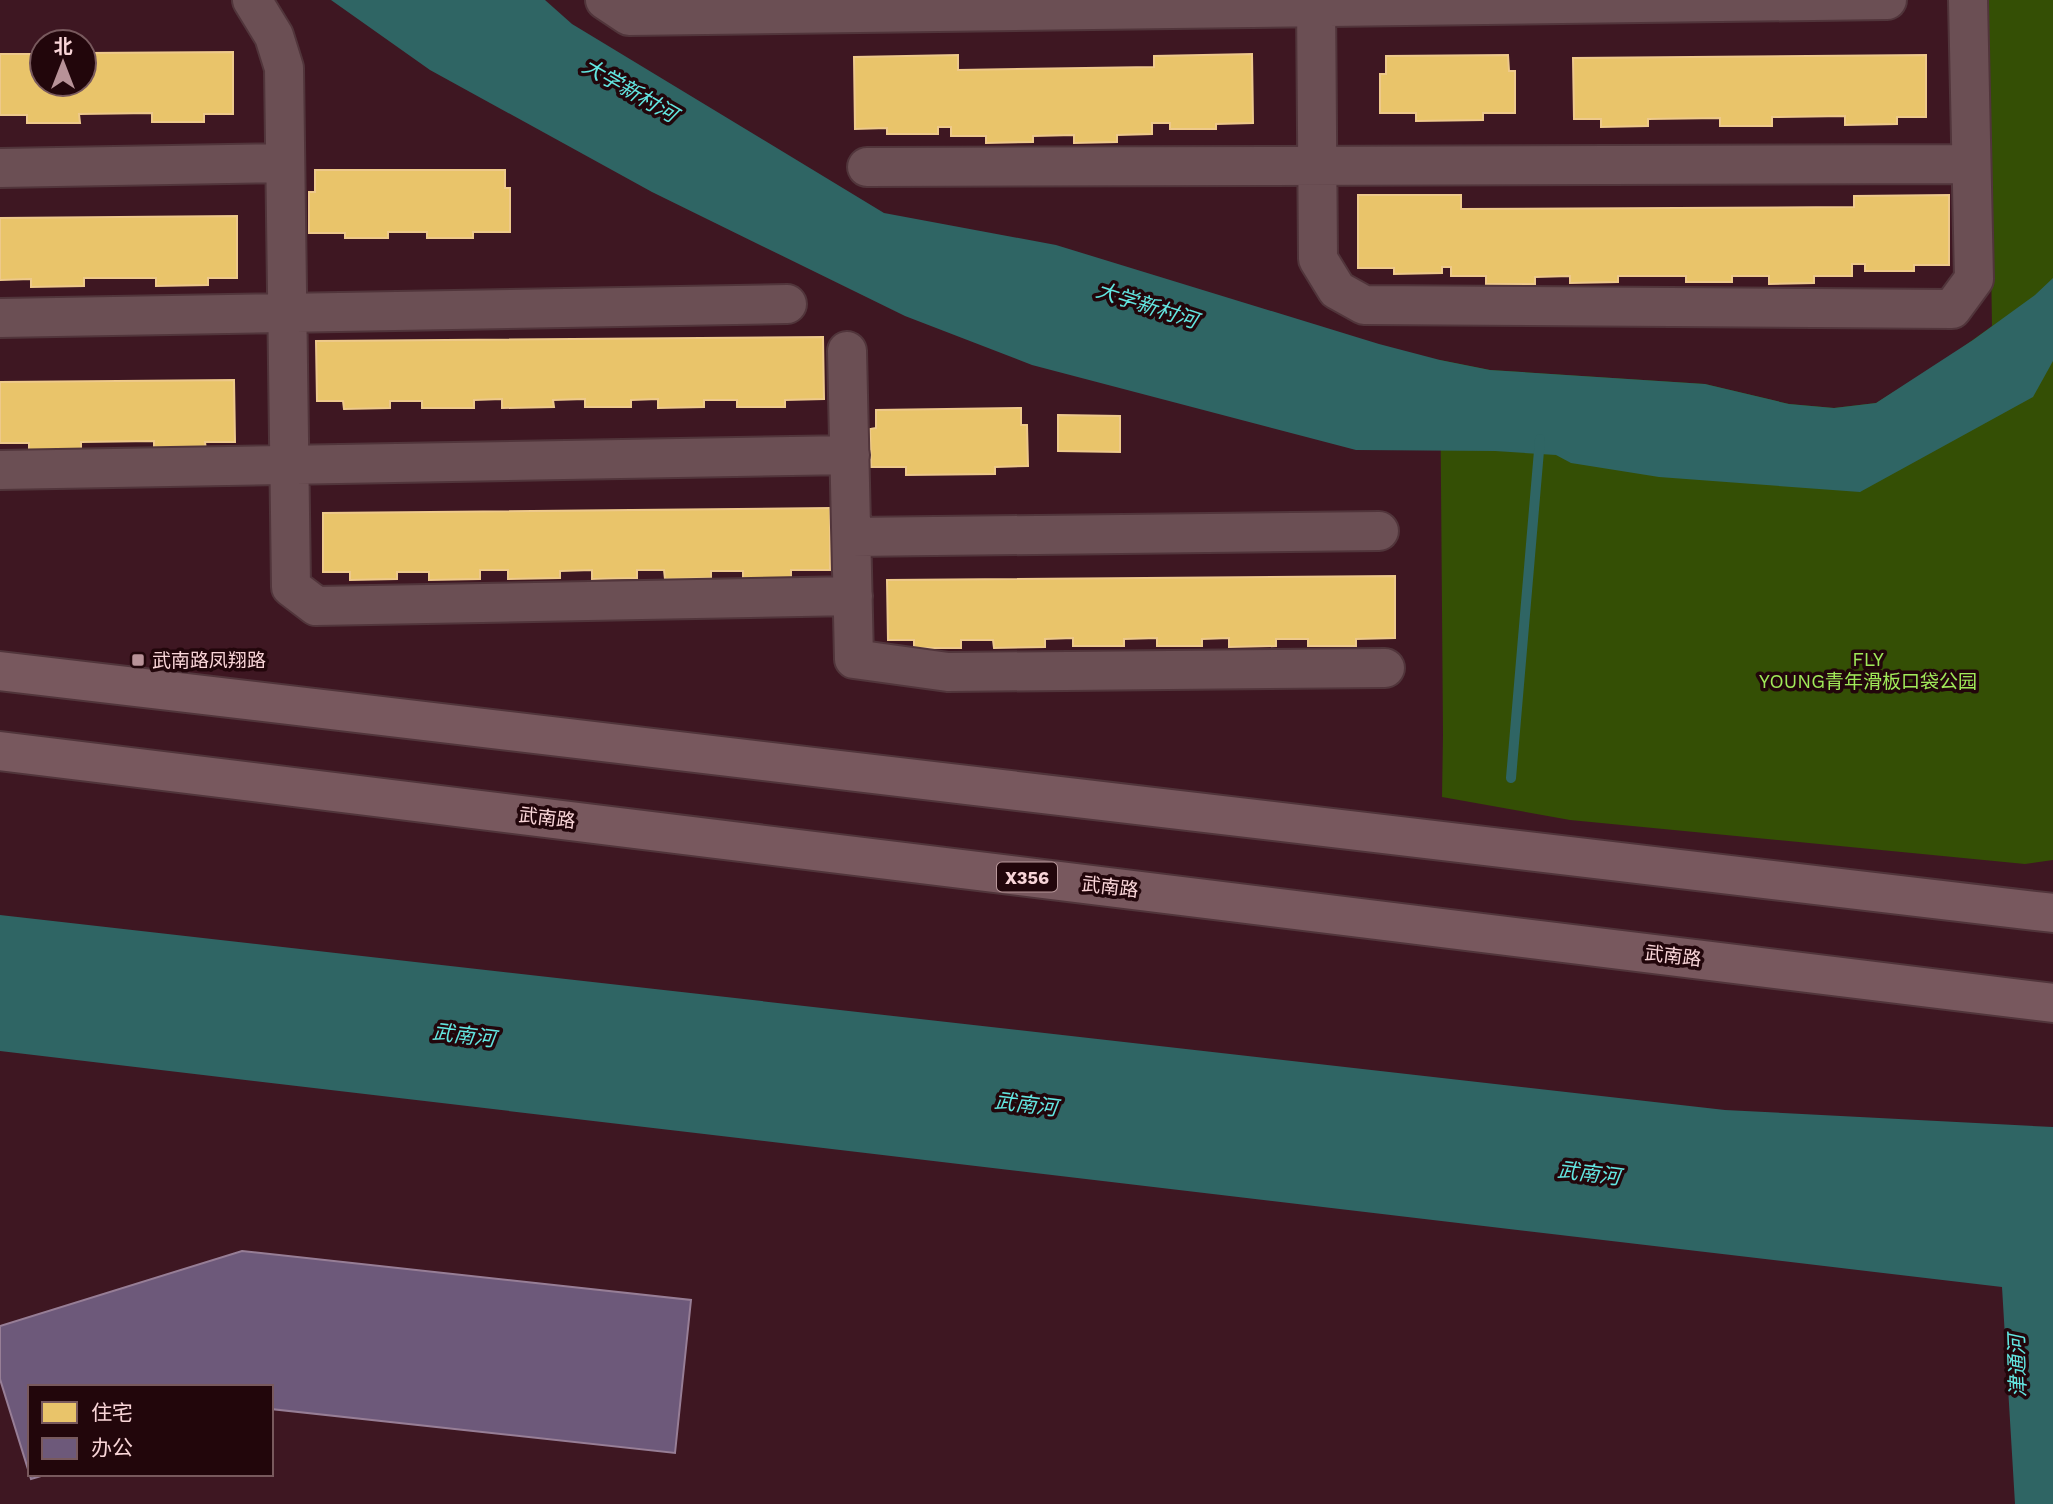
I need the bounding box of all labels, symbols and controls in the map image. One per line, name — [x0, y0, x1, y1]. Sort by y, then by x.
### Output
north arrow — [28, 28, 98, 98]
text: 北 — [53, 35, 73, 58]
water label: 大学新村河 — [578, 53, 685, 129]
water label: 大学新村河 — [1093, 277, 1205, 334]
park label: FLY YOUNG青年滑板口袋公园 — [1759, 648, 1977, 693]
place label: 武南路凤翔路 — [152, 649, 266, 672]
marker: 武南路凤翔路 — [130, 652, 146, 668]
street label: 武南路 — [517, 803, 577, 833]
road number: X356 — [997, 862, 1057, 892]
street label: 武南路 — [1080, 872, 1140, 902]
street label: 武南路 — [1643, 941, 1703, 971]
water label: 武南河 — [431, 1019, 501, 1052]
water label: 武南河 — [993, 1088, 1063, 1121]
water label: 武南河 — [1556, 1157, 1626, 1190]
water label: 津通河 — [2003, 1330, 2031, 1398]
legend — [28, 1385, 273, 1476]
text: 住宅 — [91, 1400, 133, 1425]
text: 办公 — [91, 1435, 133, 1460]

